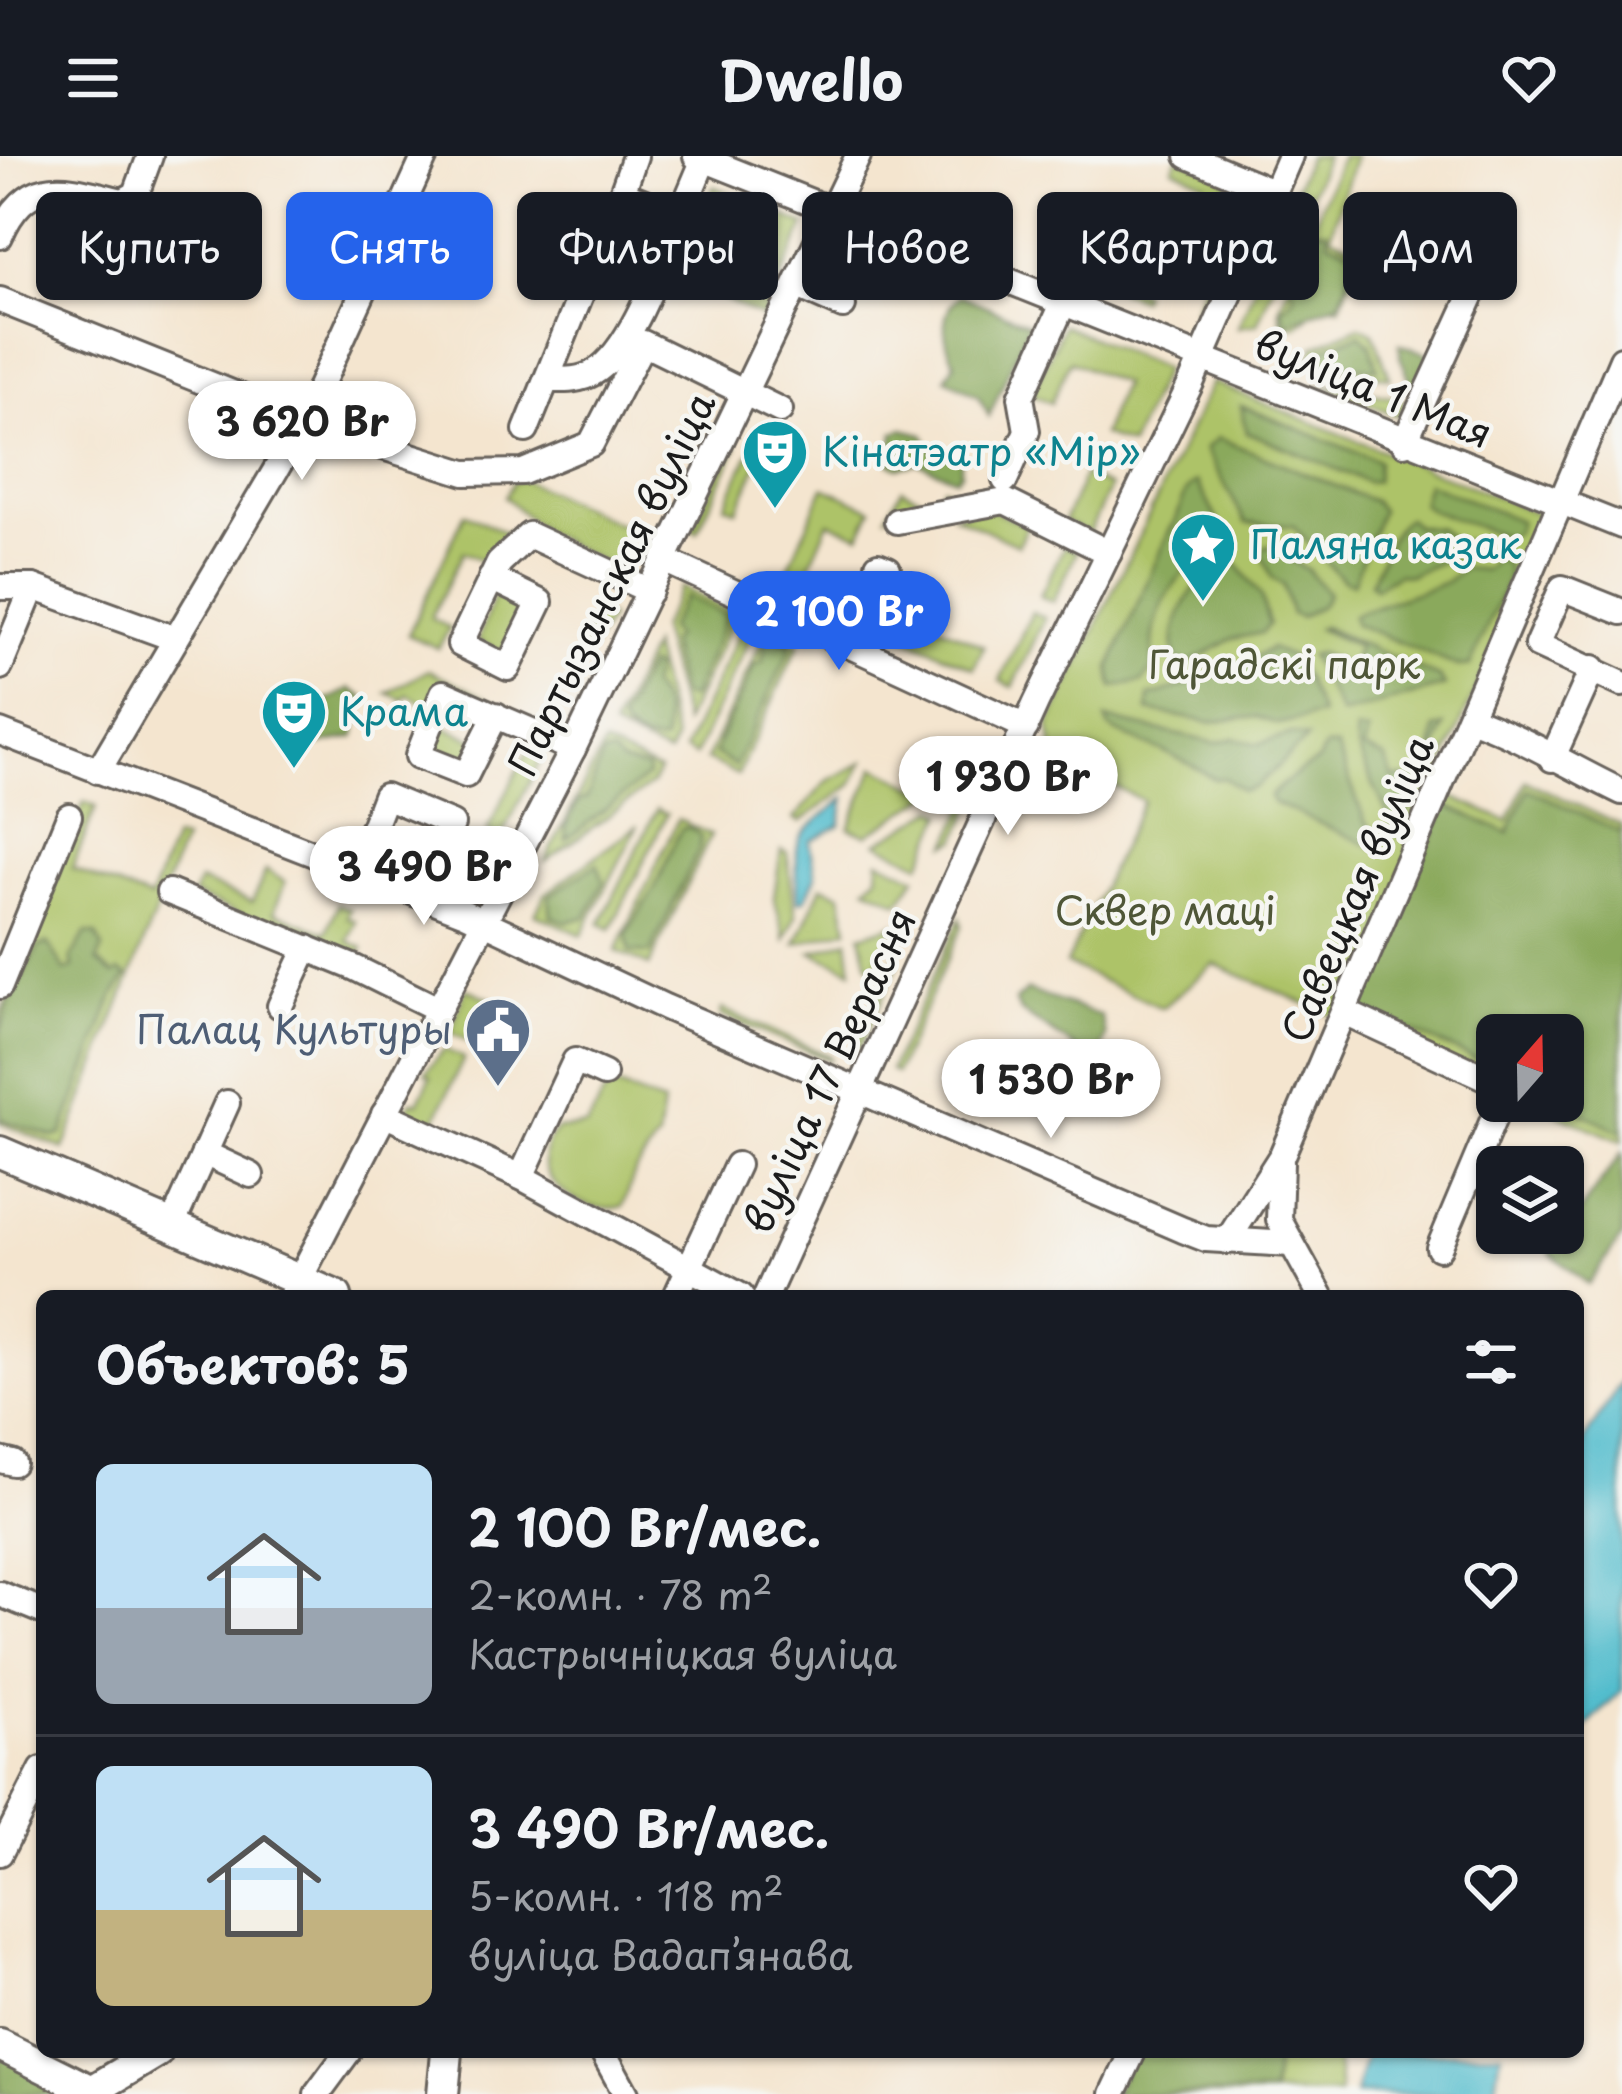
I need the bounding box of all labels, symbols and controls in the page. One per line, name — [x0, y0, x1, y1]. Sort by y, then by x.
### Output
text: Dwello — [719, 38, 903, 119]
icon: menu — [60, 45, 126, 111]
icon: heart — [1496, 45, 1562, 111]
chip: Купить — [36, 192, 262, 300]
chip: Снять — [286, 192, 493, 300]
chip: Фильтры — [517, 192, 778, 300]
chip: Новое — [802, 192, 1013, 300]
chip: Квартира — [1037, 192, 1319, 300]
chip: Дом — [1343, 192, 1517, 300]
street label: вуліца 1 Мая — [1246, 312, 1502, 461]
pin: 3 620 Br — [178, 381, 426, 483]
street label: Партызанская вуліца — [491, 381, 729, 785]
text: 3 620 Br — [215, 390, 389, 449]
theatre icon: Кінатэатр «Мір» — [740, 417, 810, 511]
place label: Кінатэатр «Мір» — [822, 420, 1141, 479]
place icon: Паляна казак — [1168, 510, 1238, 604]
place label: Паляна казак — [1250, 513, 1522, 572]
pin: 2 100 Br — [715, 571, 963, 673]
text: 2 100 Br — [755, 580, 924, 639]
park label: Гарадскі парк — [1148, 633, 1421, 692]
theatre icon: Крама — [259, 677, 329, 771]
place label: Крама — [340, 680, 468, 739]
street label: Савецкая вуліца — [1264, 725, 1447, 1051]
pin: 1 930 Br — [884, 736, 1132, 838]
text: 1 930 Br — [926, 745, 1090, 804]
pin: 3 490 Br — [300, 826, 548, 928]
text: 3 490 Br — [337, 835, 512, 894]
park label: Сквер маці — [1054, 879, 1276, 938]
street label: вуліца 17 Верасня — [727, 898, 929, 1242]
public building icon: Палац Культуры — [463, 995, 533, 1089]
place label: Палац Культуры — [136, 998, 452, 1057]
north arrow — [1476, 1014, 1584, 1122]
map controls — [1476, 1014, 1584, 1254]
pin: 1 530 Br — [927, 1039, 1175, 1141]
text: 1 530 Br — [969, 1048, 1133, 1107]
button: layers — [1476, 1146, 1584, 1254]
text: Объектов: 5 — [96, 1324, 410, 1401]
icon: filters — [1458, 1329, 1524, 1395]
text: 2 100 Br/мес. — [468, 1487, 821, 1564]
icon: home — [192, 1512, 336, 1656]
icon: heart — [1458, 1551, 1524, 1617]
text: 2-комн. · 78 m² — [468, 1564, 773, 1623]
text: Кастрычніцкая вуліца — [468, 1623, 897, 1682]
text: 3 490 Br/мес. — [468, 1788, 829, 1865]
icon: home — [192, 1814, 336, 1958]
icon: heart — [1458, 1853, 1524, 1919]
text: 5-комн. · 118 m² — [468, 1865, 784, 1924]
text: вуліца Вадапʼянава — [468, 1924, 853, 1983]

